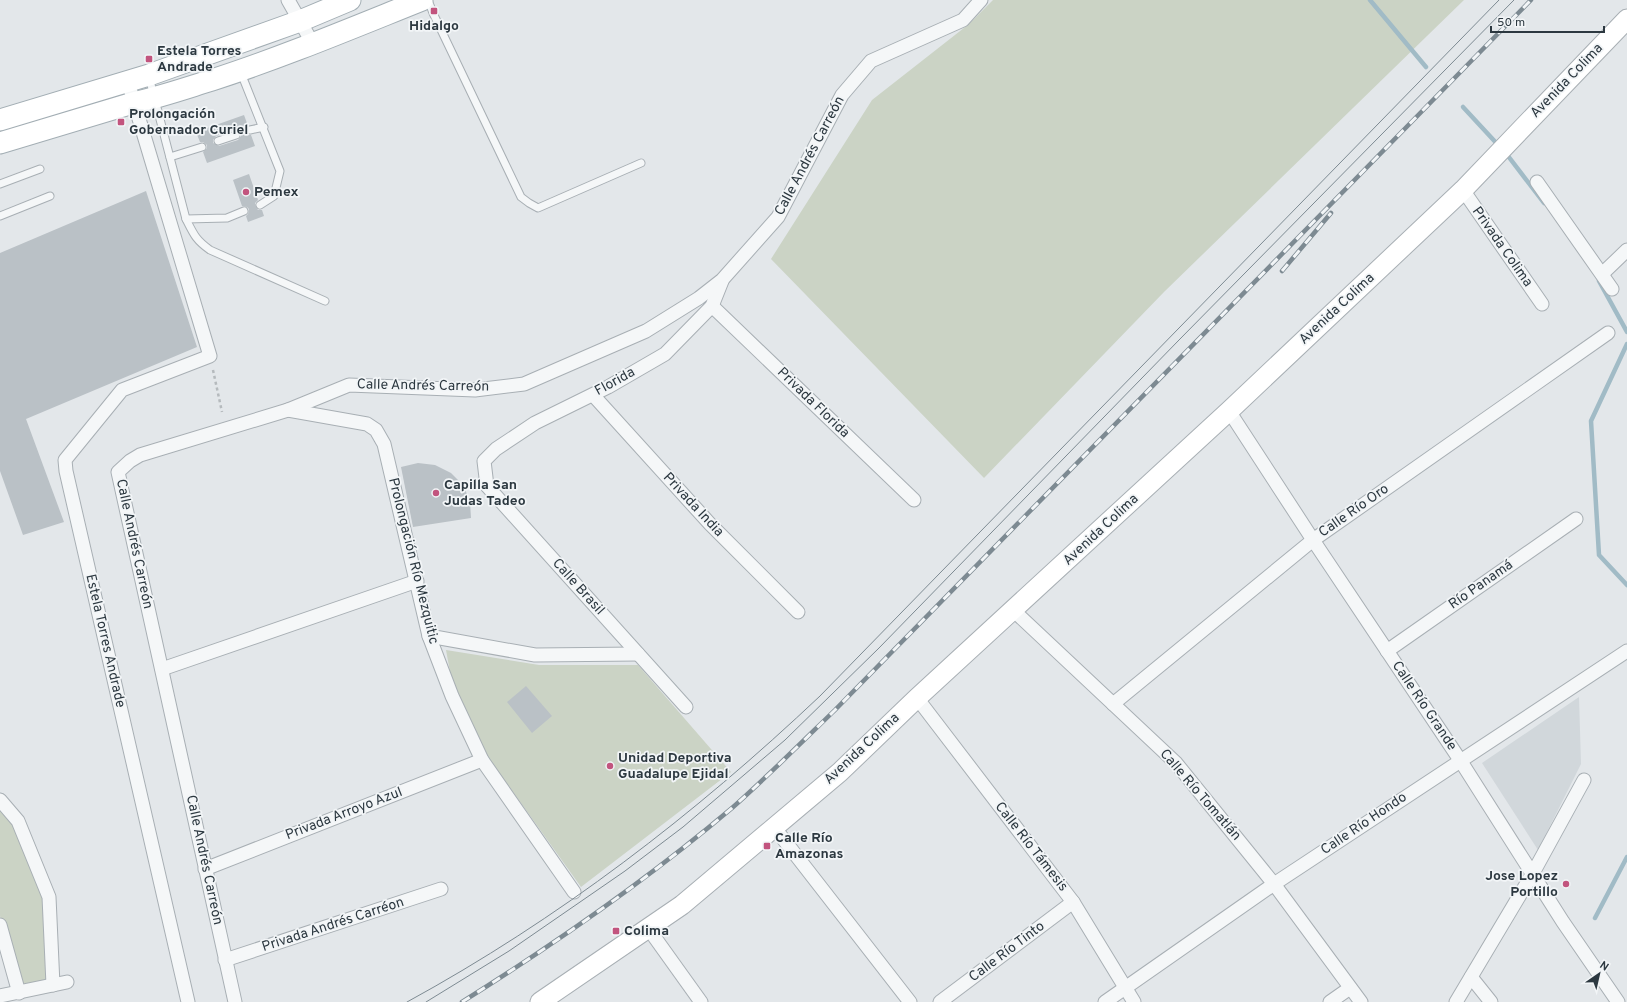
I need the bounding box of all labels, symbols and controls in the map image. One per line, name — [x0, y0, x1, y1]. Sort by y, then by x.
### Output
marker: Hidalgo — [429, 6, 439, 16]
scale bar — [1491, 8, 1604, 34]
text: 50 m — [1497, 15, 1525, 31]
place label: Hidalgo — [409, 18, 459, 35]
street label: Avenida Colima — [1527, 40, 1607, 122]
place label: Estela Torres Andrade — [157, 43, 242, 76]
marker: Estela Torres Andrade — [144, 54, 154, 64]
street label: Calle Andrés Carreón — [771, 94, 849, 218]
place label: Prolongación Gobernador Curiel — [129, 106, 248, 139]
marker: Prolongación Gobernador Curiel — [116, 117, 126, 127]
place label: Pemex — [254, 184, 299, 201]
marker: Pemex — [241, 187, 251, 197]
street label: Privada Colima — [1468, 204, 1536, 290]
street label: Avenida Colima — [1296, 270, 1378, 348]
street label: Florida — [592, 364, 638, 400]
street label: Privada Florida — [773, 364, 853, 442]
street label: Calle Andrés Carreón — [357, 376, 489, 396]
street label: Privada India — [659, 469, 727, 541]
street label: Prolongación Río Mezquitic — [384, 476, 442, 646]
street label: Calle Andrés Carreón — [112, 477, 156, 611]
place label: Capilla San Judas Tadeo — [444, 477, 526, 510]
street label: Calle Río Oro — [1316, 480, 1393, 541]
marker: Capilla San Judas Tadeo — [431, 488, 441, 498]
street label: Avenida Colima — [1060, 491, 1142, 569]
street label: Calle Brasil — [548, 555, 608, 619]
street label: Río Panamá — [1445, 557, 1517, 613]
street label: Estela Torres Andrade — [81, 573, 129, 709]
street label: Calle Río Grande — [1388, 658, 1460, 754]
street label: Avenida Colima — [821, 710, 903, 788]
street label: Calle Río Tomatlán — [1156, 746, 1244, 844]
place label: Unidad Deportiva Guadalupe Ejidal — [618, 750, 732, 783]
marker: Unidad Deportiva Guadalupe Ejidal — [605, 761, 615, 771]
street label: Privada Arroyo Azul — [283, 784, 405, 844]
street label: Calle Río Hondo — [1318, 789, 1410, 859]
street label: Calle Andrés Carreón — [182, 793, 226, 927]
street label: Calle Río Támesis — [991, 799, 1071, 895]
place label: Calle Río Amazonas — [775, 830, 843, 863]
marker: Calle Río Amazonas — [762, 841, 772, 851]
place label: Jose Lopez Portillo — [1485, 868, 1558, 901]
marker: Jose Lopez Portillo — [1561, 879, 1571, 889]
street label: Privada Andrés Carréon — [260, 894, 406, 956]
street label: Calle Río Tinto — [966, 918, 1048, 986]
place label: Colima — [624, 923, 669, 940]
marker: Colima — [611, 926, 621, 936]
north arrow — [1579, 954, 1619, 994]
text: N — [1597, 959, 1611, 975]

